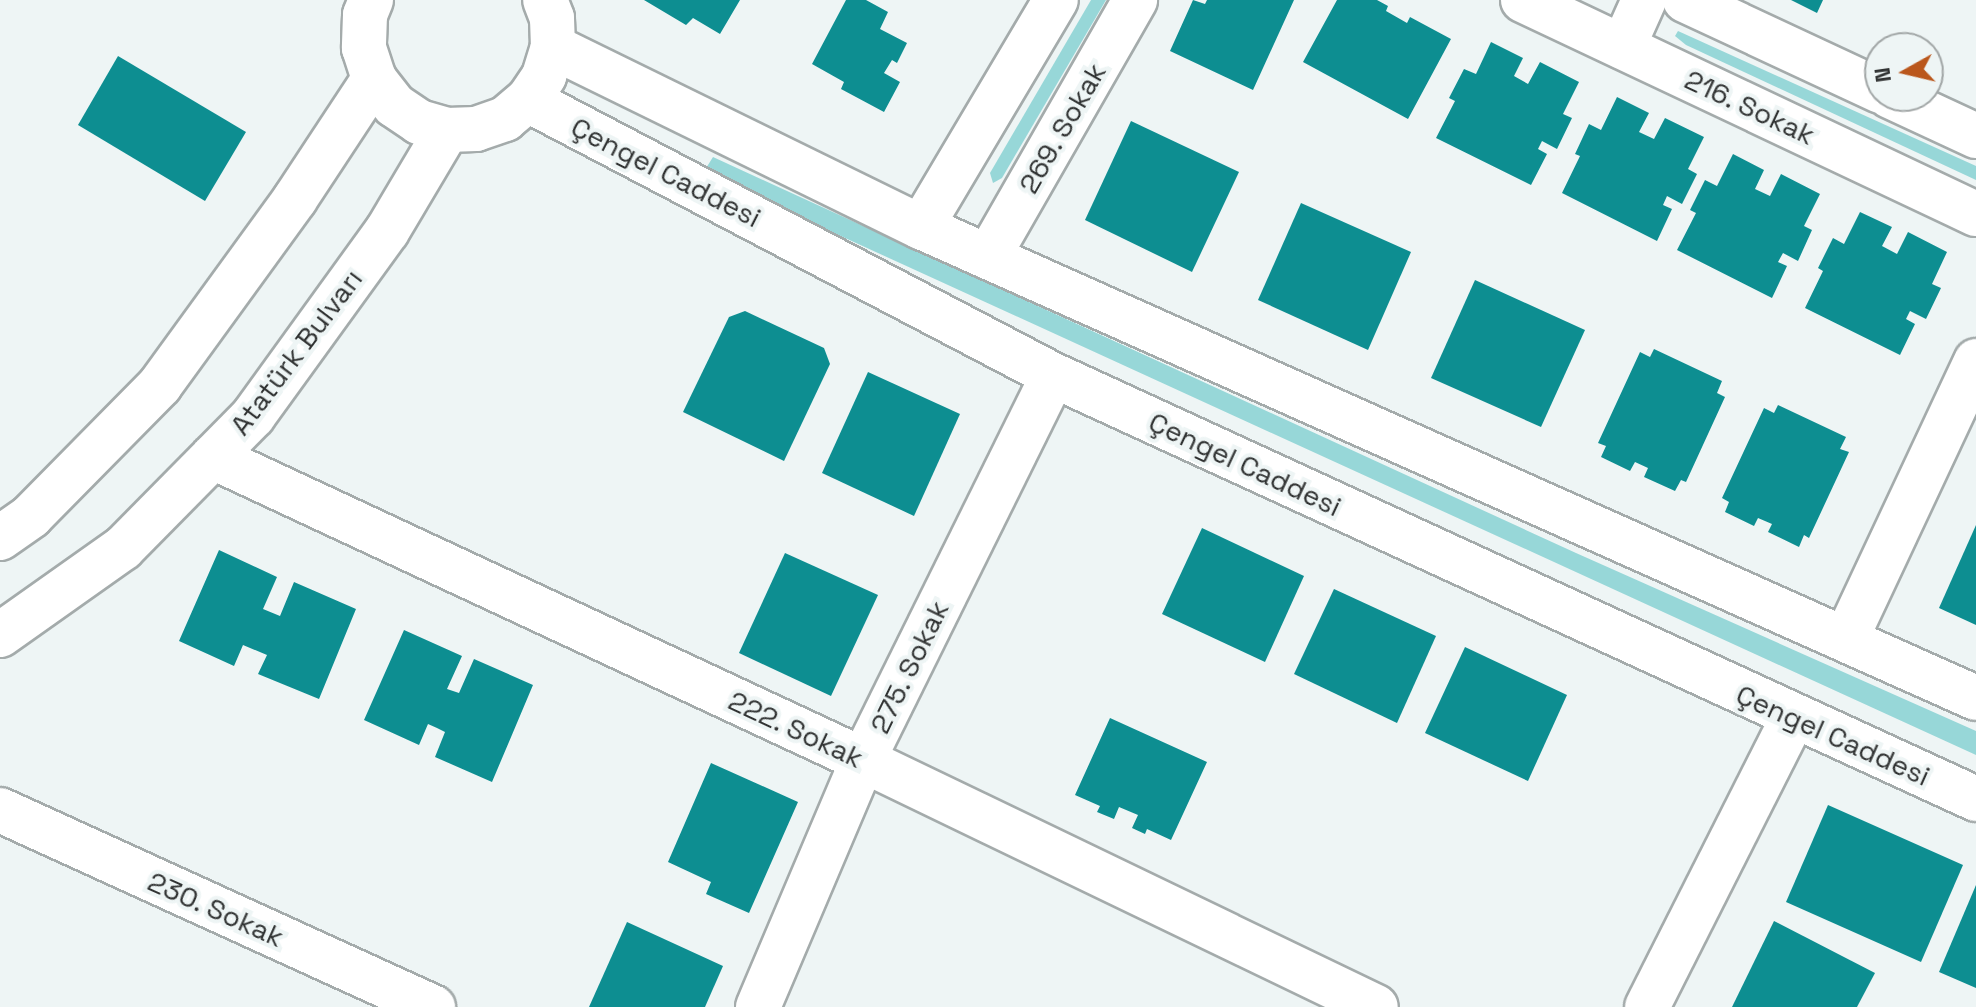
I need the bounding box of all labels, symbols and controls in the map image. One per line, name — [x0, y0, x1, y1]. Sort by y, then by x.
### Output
north arrow — [1864, 32, 1944, 112]
street label: 269. Sokak — [1011, 57, 1113, 199]
street label: 216. Sokak — [1679, 62, 1821, 152]
text: N — [1867, 66, 1897, 84]
street label: Çengel Caddesi — [566, 110, 766, 234]
street label: Atatürk Bulvarı — [223, 263, 369, 441]
street label: Çengel Caddesi — [1144, 405, 1346, 523]
street label: 275. Sokak — [862, 595, 956, 739]
street label: Çengel Caddesi — [1731, 677, 1935, 793]
street label: 222. Sokak — [723, 683, 869, 775]
street label: 230. Sokak — [143, 864, 289, 954]

